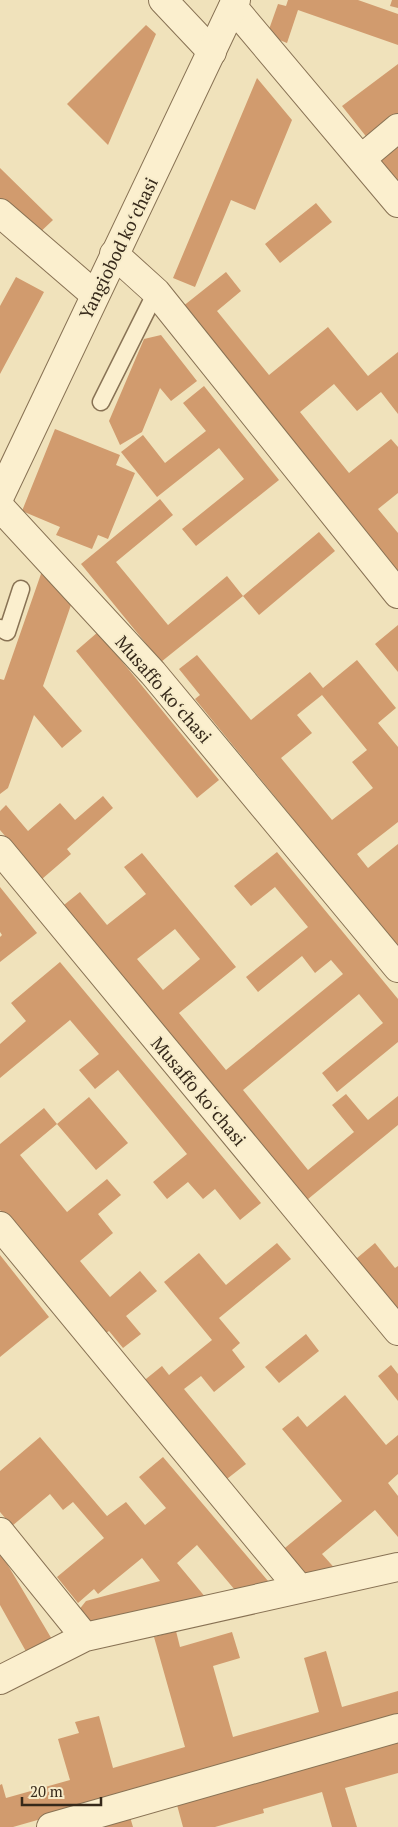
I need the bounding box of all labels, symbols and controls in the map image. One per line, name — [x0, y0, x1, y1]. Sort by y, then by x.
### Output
street label: Yangiobod koʻchasi — [73, 173, 163, 323]
street label: Musaffo koʻchasi — [111, 630, 217, 748]
street label: Musaffo koʻchasi — [146, 1031, 252, 1151]
scale bar — [22, 1774, 101, 1806]
text: 20 m — [30, 1781, 63, 1801]

